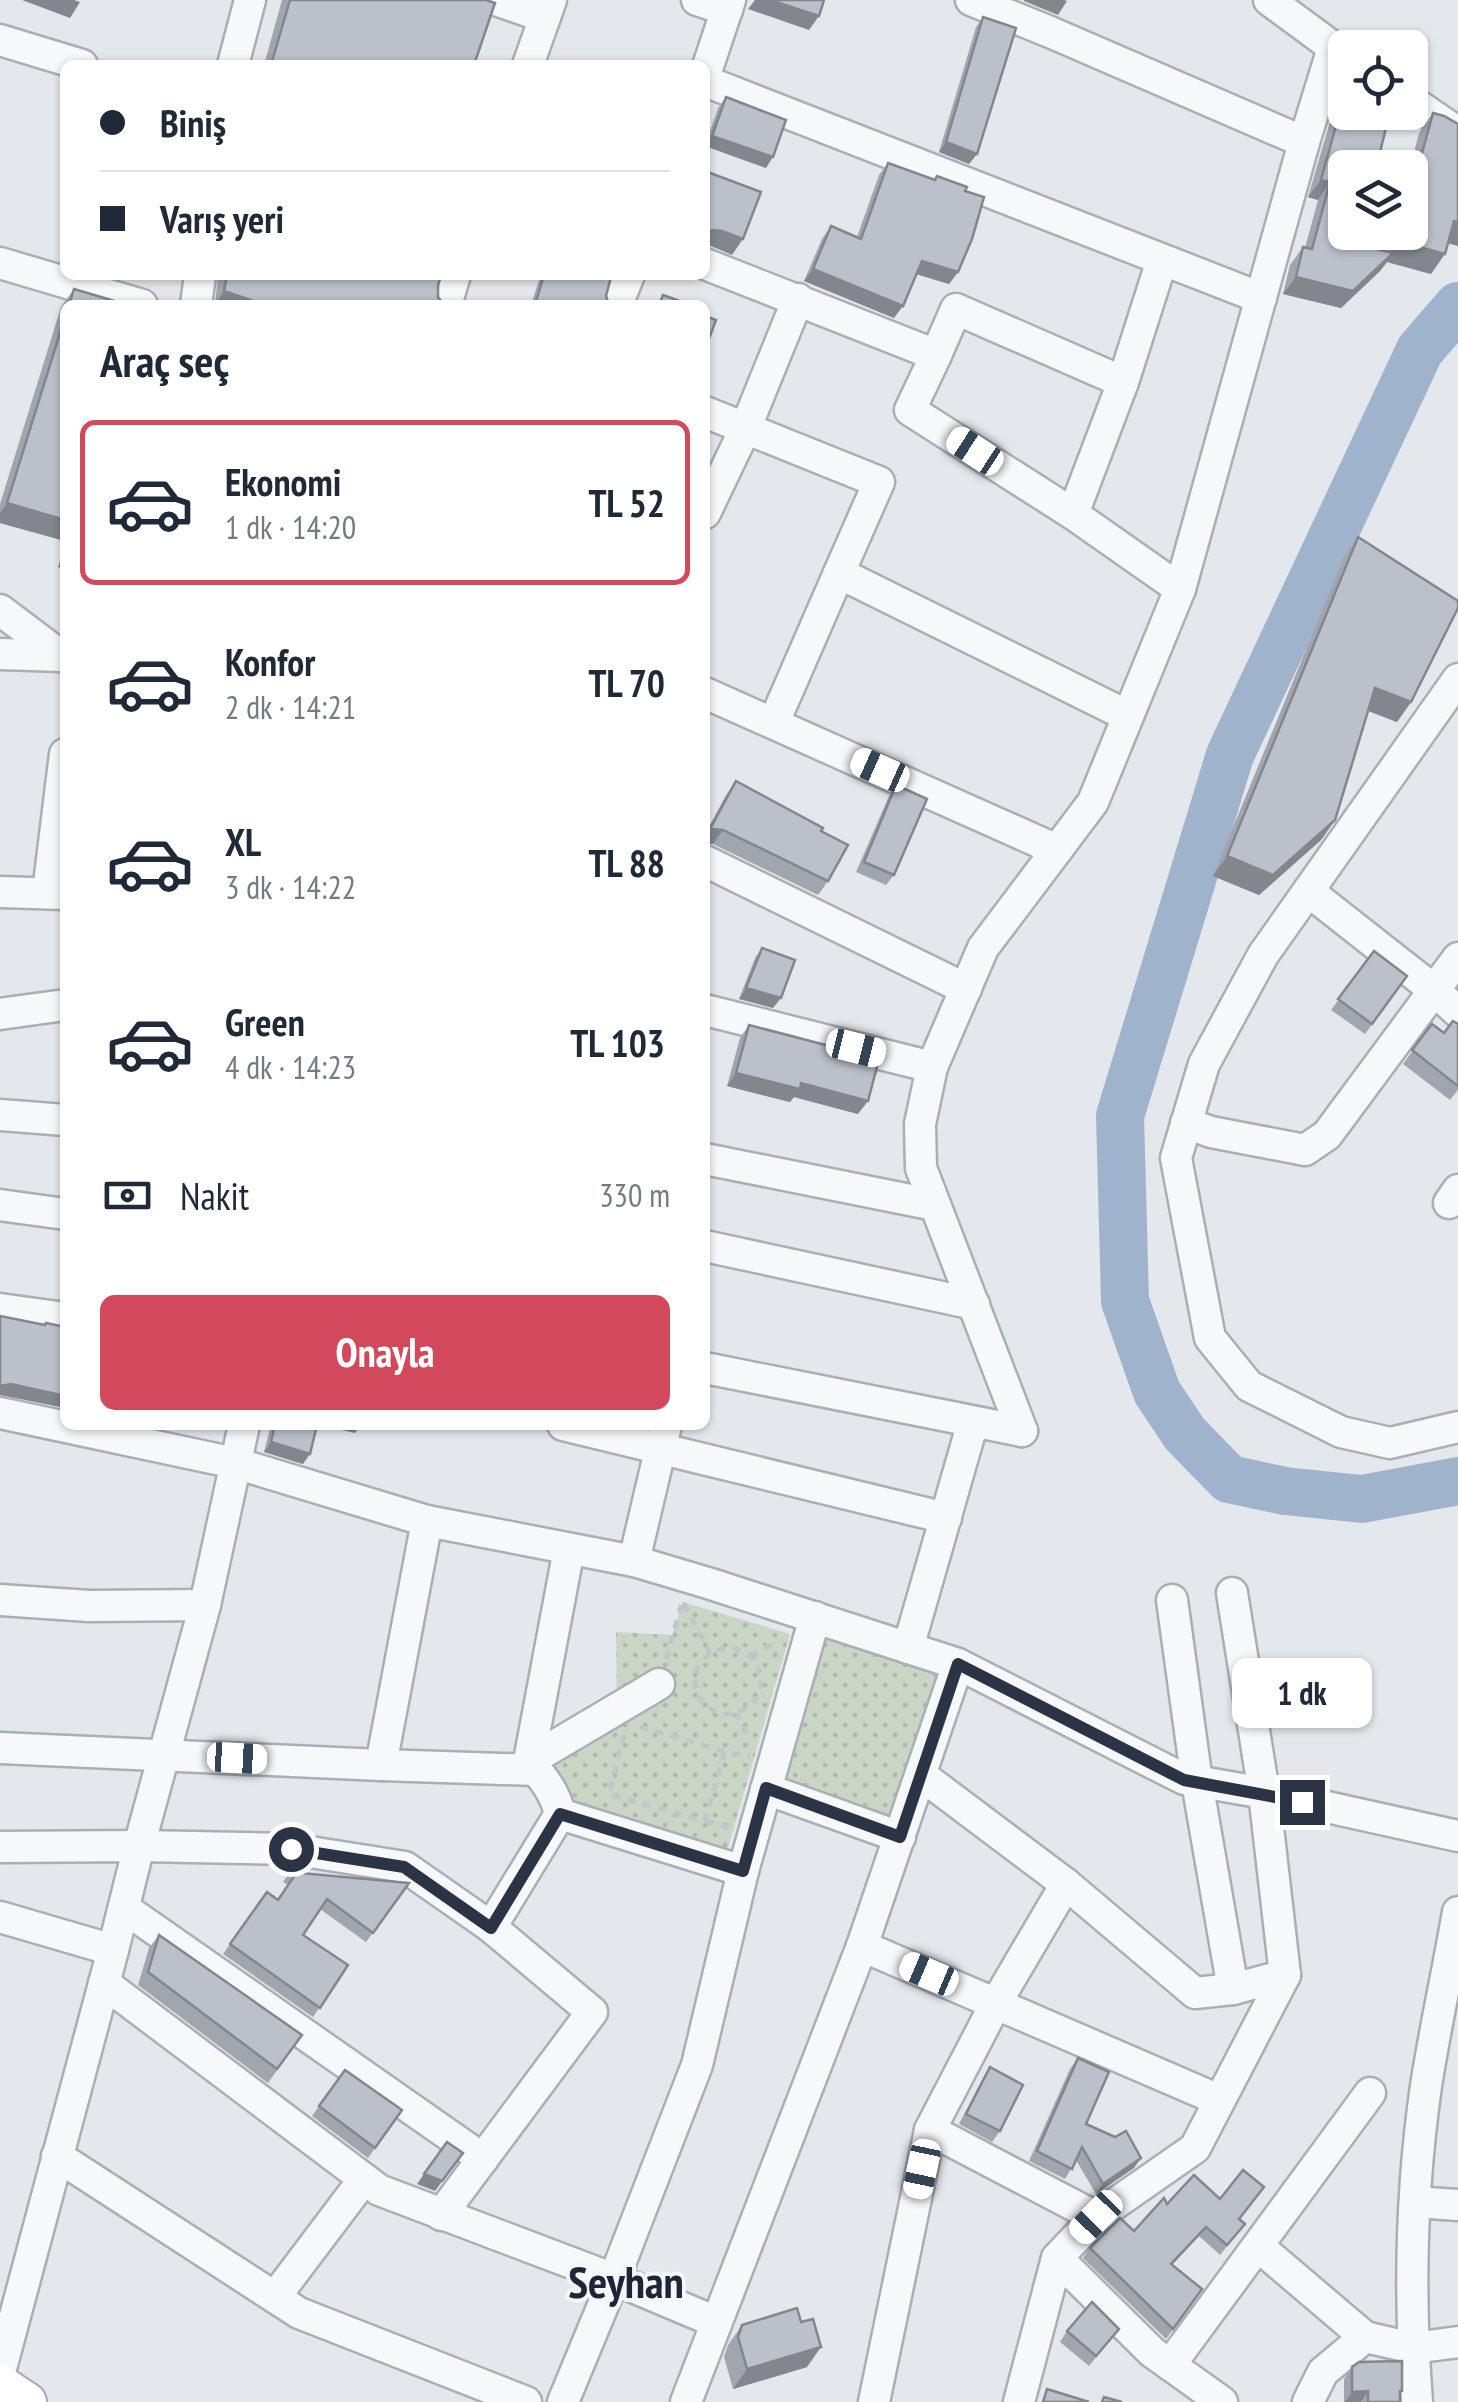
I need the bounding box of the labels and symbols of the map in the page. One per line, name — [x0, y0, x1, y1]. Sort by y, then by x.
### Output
car — [942, 422, 1008, 480]
car — [846, 744, 914, 796]
car — [823, 1026, 889, 1070]
callout: 1 dk — [1232, 1657, 1372, 1727]
car — [206, 1741, 268, 1775]
route end — [1280, 1780, 1325, 1825]
route start — [269, 1827, 314, 1872]
car — [896, 1948, 962, 2000]
car — [901, 2137, 943, 2201]
car — [1064, 2185, 1128, 2249]
district label: Seyhan — [568, 2252, 684, 2310]

